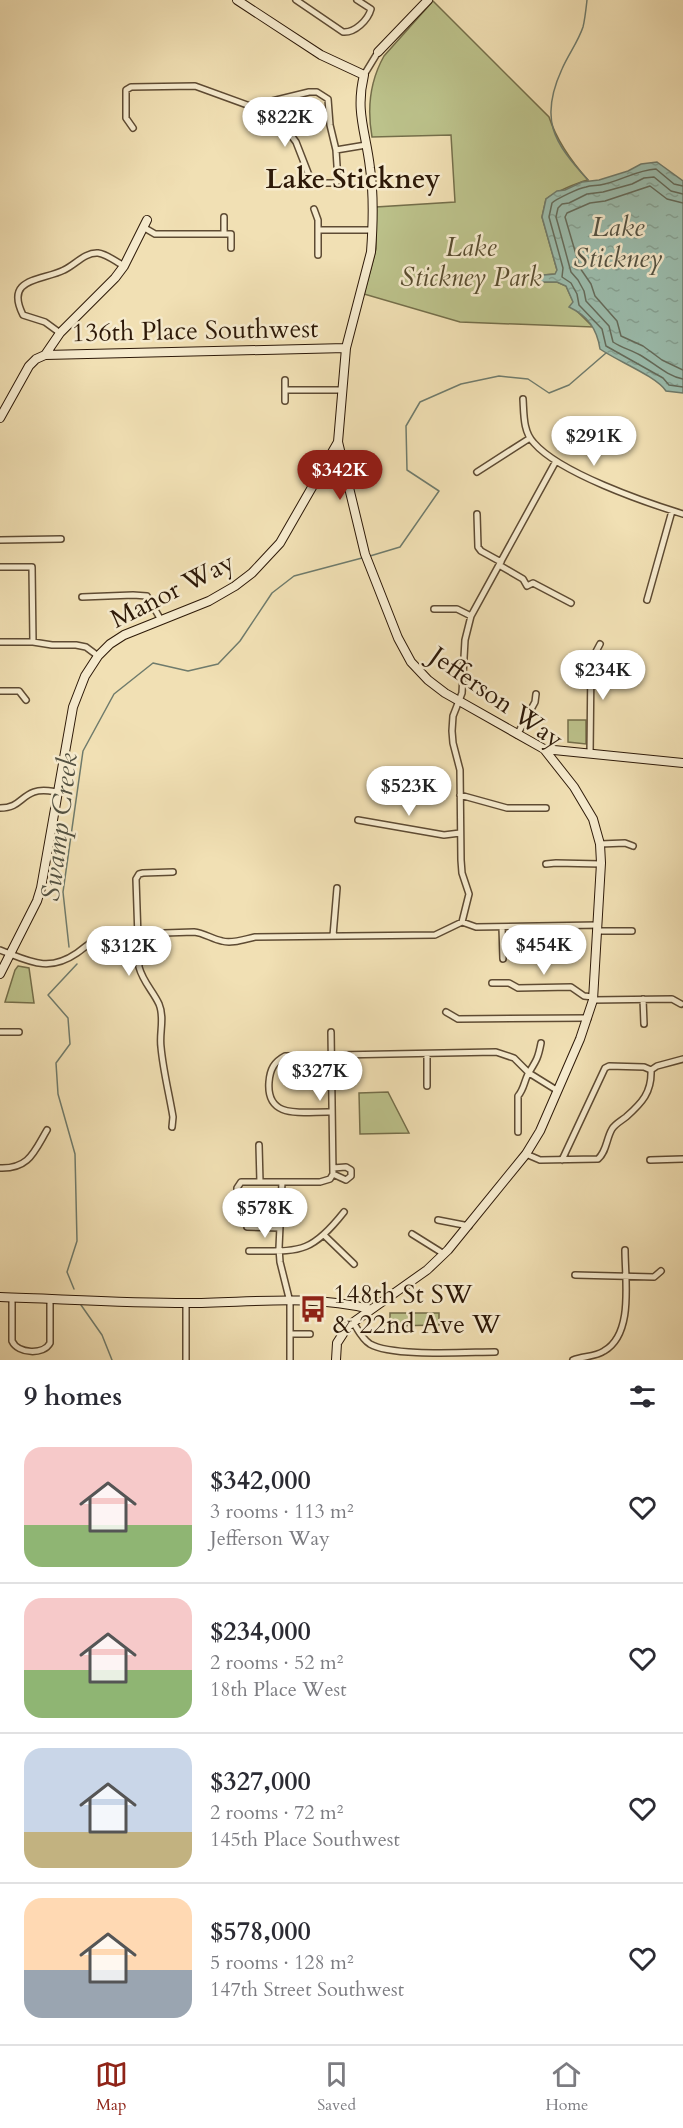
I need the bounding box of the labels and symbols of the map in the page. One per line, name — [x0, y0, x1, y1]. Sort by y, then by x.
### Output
pin: $822K — [243, 97, 327, 148]
district label: Lake Stickney — [266, 161, 441, 198]
water label: Lake Stickney — [574, 209, 662, 277]
park label: Lake Stickney Park — [400, 230, 542, 295]
street label: 136th Place Southwest — [71, 311, 319, 350]
pin: $291K — [552, 416, 636, 467]
pin: $342K — [298, 450, 382, 501]
street label: Manor Way — [104, 544, 240, 637]
street label: Jefferson Way — [420, 636, 571, 757]
pin: $234K — [561, 650, 645, 701]
water label: Swamp Creek — [32, 750, 87, 903]
pin: $523K — [367, 766, 451, 817]
pin: $454K — [502, 925, 586, 976]
pin: $312K — [87, 926, 171, 977]
pin: $327K — [278, 1051, 362, 1102]
pin: $578K — [223, 1188, 307, 1239]
place label: 148th St SW & 22nd Ave W — [333, 1277, 501, 1342]
bus stop icon: 148th St SW & 22nd Ave W — [298, 1294, 328, 1324]

